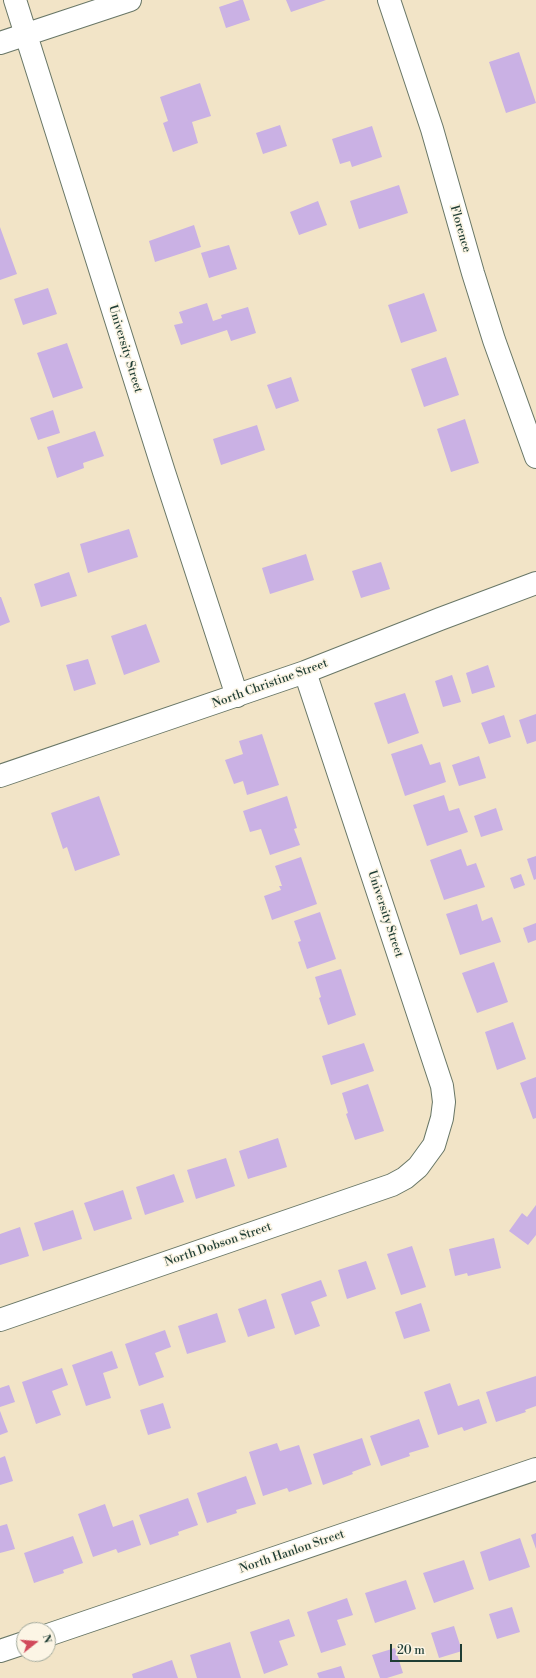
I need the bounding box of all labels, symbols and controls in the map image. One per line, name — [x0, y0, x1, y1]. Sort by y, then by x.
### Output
street label: Florence — [446, 204, 474, 254]
street label: University Street — [105, 303, 145, 395]
street label: North Christine Street — [210, 656, 330, 712]
street label: University Street — [364, 869, 406, 959]
street label: North Dobson Street — [163, 1220, 273, 1270]
street label: North Hanlon Street — [237, 1527, 347, 1577]
north arrow — [16, 1622, 56, 1662]
text: N — [39, 1633, 54, 1645]
scale bar — [392, 1636, 464, 1662]
text: 20 m — [397, 1643, 425, 1658]

